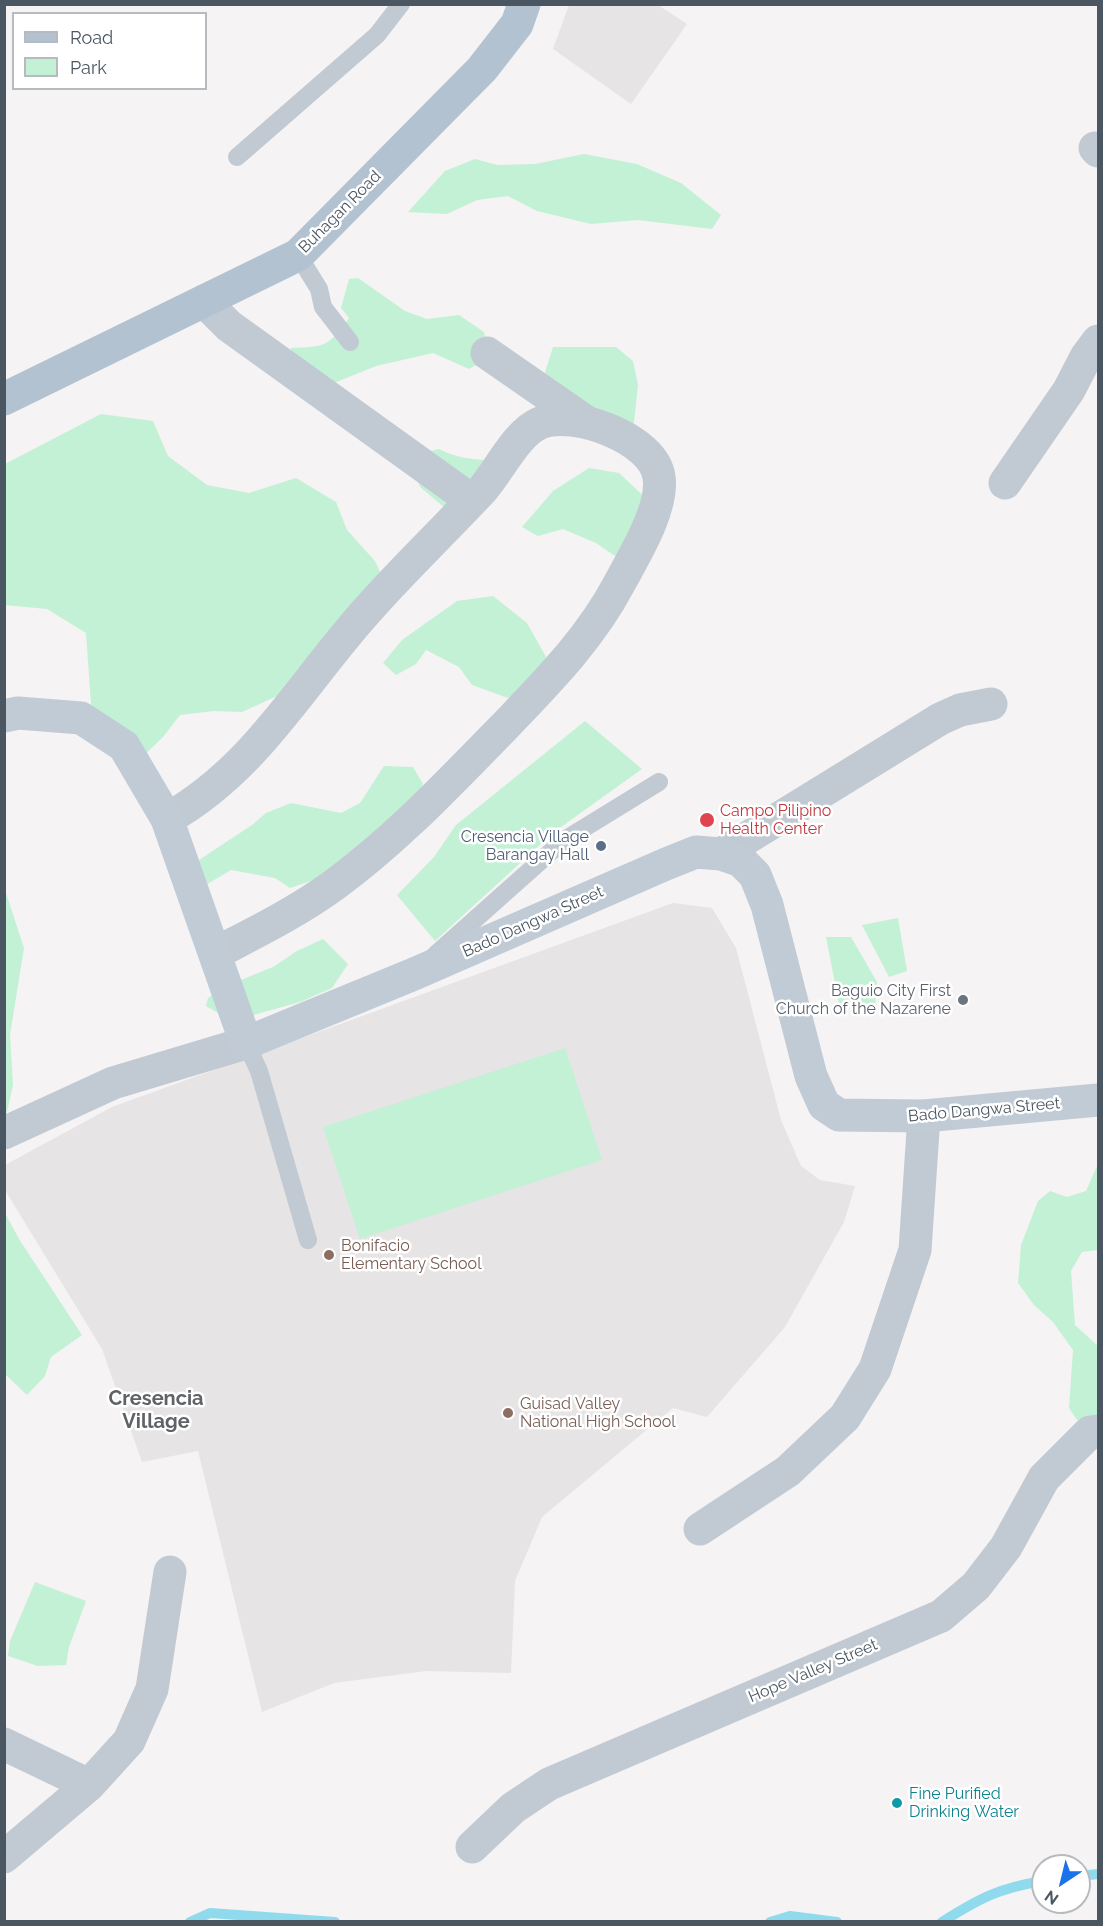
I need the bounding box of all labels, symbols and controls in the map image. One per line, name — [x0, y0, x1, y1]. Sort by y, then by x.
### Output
legend — [12, 12, 207, 90]
text: Road — [70, 27, 113, 48]
text: Park — [70, 57, 107, 78]
street label: Buhagan Road — [295, 167, 385, 257]
place label: Campo Pilipino Health Center — [720, 801, 831, 839]
marker: Campo Pilipino Health Center — [698, 811, 716, 829]
place label: Cresencia Village Barangay Hall — [461, 827, 589, 865]
marker: Cresencia Village Barangay Hall — [594, 839, 608, 853]
street label: Bado Dangwa Street — [460, 882, 606, 962]
place label: Baguio City First Church of the Nazarene — [776, 981, 951, 1019]
marker: Baguio City First Church of the Nazarene — [956, 993, 970, 1007]
street label: Bado Dangwa Street — [907, 1094, 1061, 1126]
place label: Bonifacio Elementary School — [341, 1236, 481, 1274]
marker: Bonifacio Elementary School — [322, 1248, 336, 1262]
district label: Cresencia Village — [108, 1387, 204, 1434]
place label: Guisad Valley National High School — [520, 1394, 676, 1432]
marker: Guisad Valley National High School — [501, 1406, 515, 1420]
street label: Hope Valley Street — [746, 1635, 880, 1707]
place label: Fine Purified Drinking Water — [909, 1784, 1019, 1822]
marker: Fine Purified Drinking Water — [890, 1796, 904, 1810]
north arrow — [1031, 1854, 1091, 1914]
text: N — [1041, 1886, 1062, 1909]

